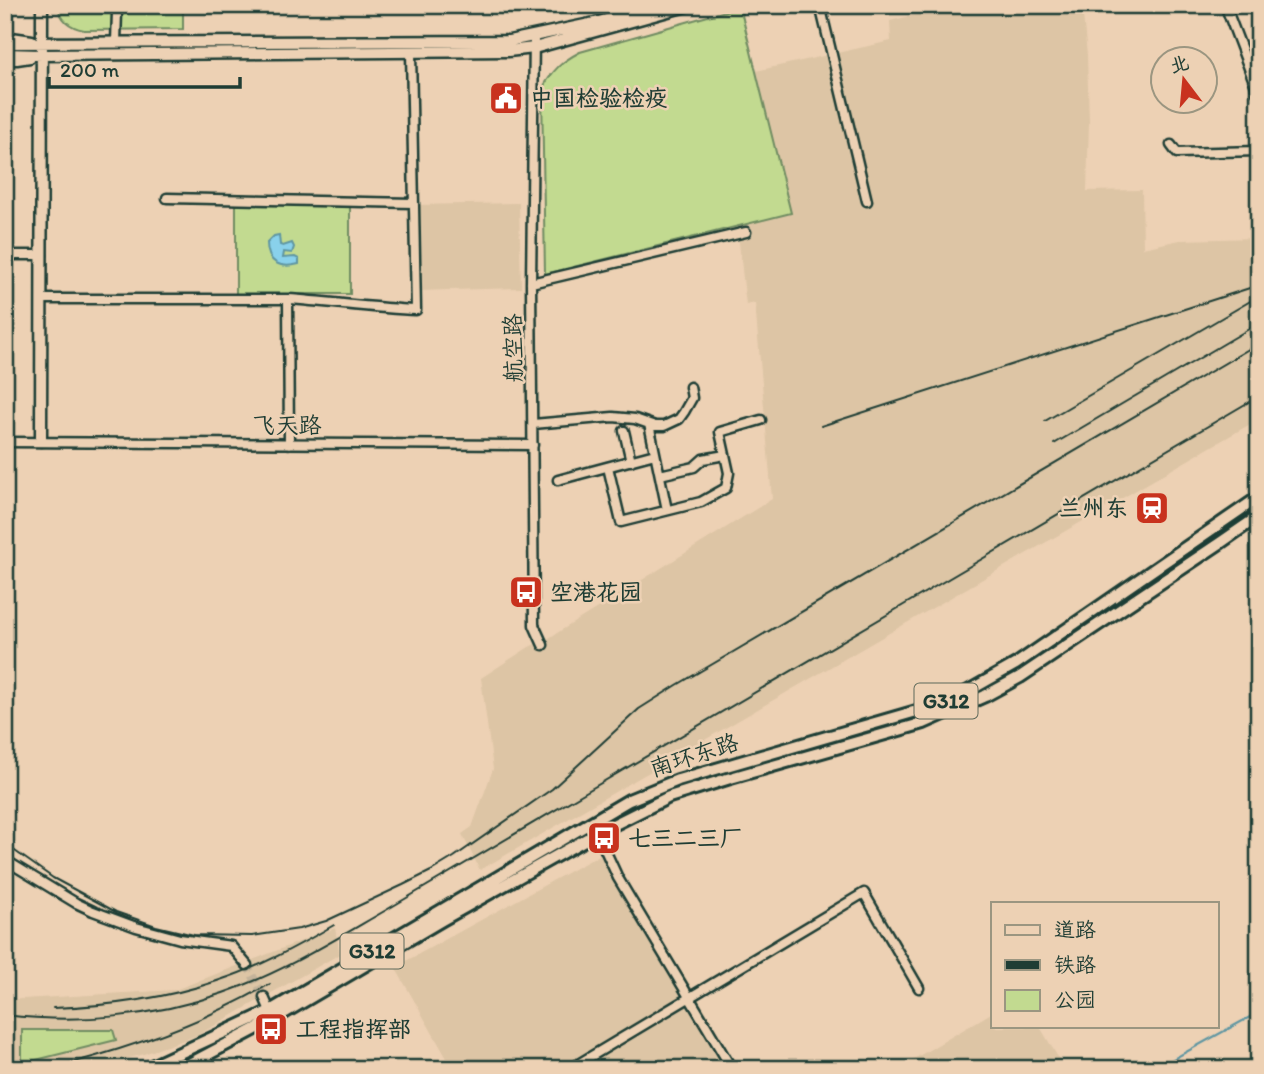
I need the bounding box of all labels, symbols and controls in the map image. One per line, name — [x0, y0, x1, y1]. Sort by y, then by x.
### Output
scale bar — [49, 46, 240, 90]
north arrow — [1148, 46, 1218, 116]
text: 北 — [1167, 50, 1192, 78]
text: 200 m — [60, 57, 120, 82]
public building icon: 中国检验检疫 — [487, 79, 525, 117]
place label: 中国检验检疫 — [530, 84, 668, 112]
street label: 航空路 — [498, 313, 528, 383]
street label: 飞天路 — [253, 411, 322, 439]
station icon: 兰州东 — [1133, 489, 1171, 527]
place label: 兰州东 — [1059, 494, 1128, 522]
bus stop icon: 空港花园 — [507, 573, 545, 611]
place label: 空港花园 — [550, 578, 642, 606]
road number: G312 — [914, 684, 978, 718]
street label: 南环东路 — [646, 727, 742, 783]
bus stop icon: 七三二三厂 — [585, 819, 623, 857]
place label: 七三二三厂 — [628, 824, 743, 852]
legend — [991, 902, 1218, 1028]
text: 道路 — [1054, 917, 1096, 942]
road number: G312 — [340, 934, 404, 968]
text: 铁路 — [1054, 952, 1096, 977]
text: 公园 — [1054, 987, 1096, 1012]
bus stop icon: 工程指挥部 — [252, 1010, 290, 1048]
place label: 工程指挥部 — [296, 1015, 411, 1043]

